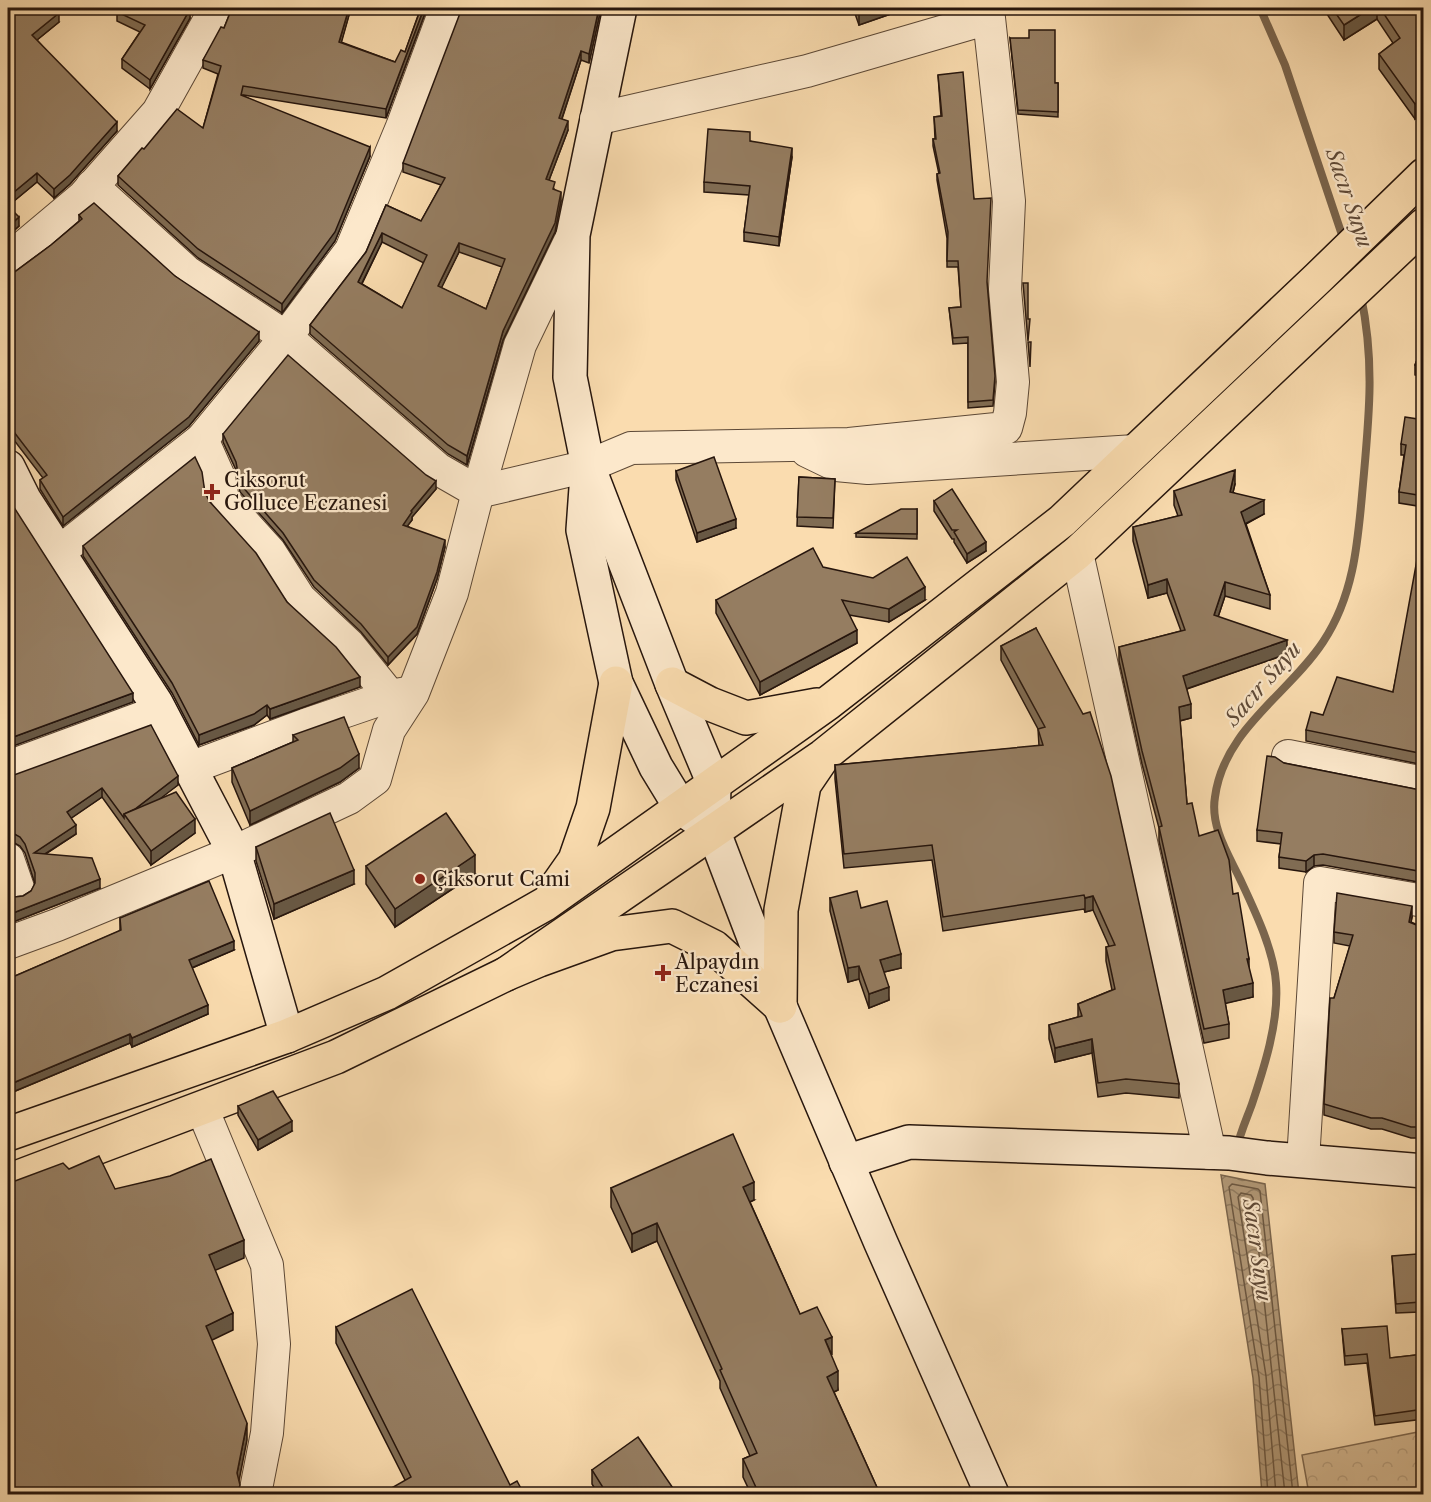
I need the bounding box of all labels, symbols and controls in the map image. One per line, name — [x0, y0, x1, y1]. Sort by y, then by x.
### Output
water label: Sacır Suyu — [1320, 143, 1378, 251]
place label: Cıksorut Golluce Eczanesi — [224, 468, 387, 515]
marker: Cıksorut Golluce Eczanesi — [205, 485, 219, 499]
water label: Sacır Suyu — [1218, 636, 1306, 732]
place label: Çıksorut Cami — [432, 867, 570, 891]
marker: Çıksorut Cami — [413, 872, 427, 886]
place label: Alpaydın Eczanesi — [674, 950, 760, 997]
marker: Alpaydın Eczanesi — [656, 966, 670, 980]
water label: Sacır Suyu — [1238, 1195, 1277, 1303]

